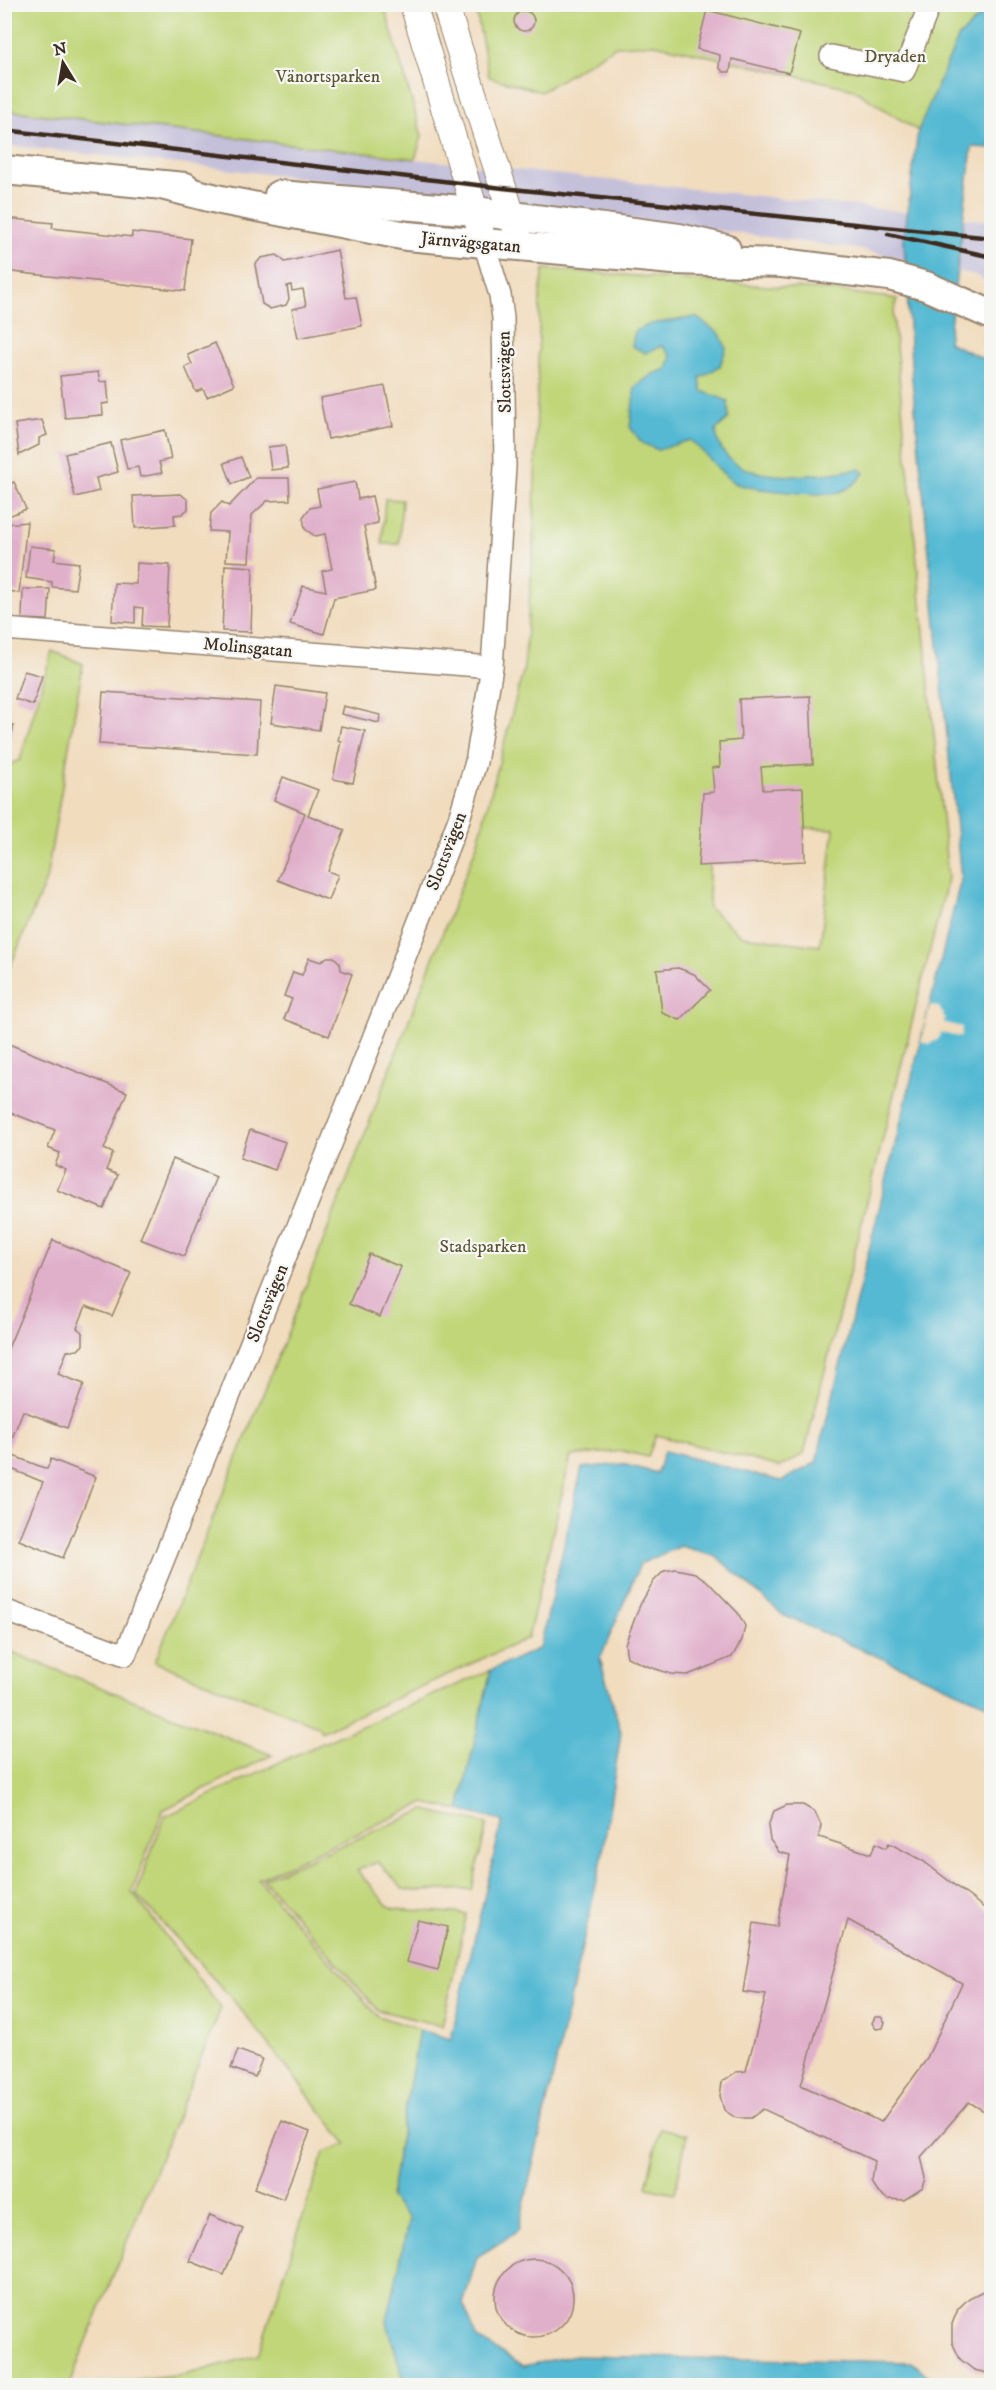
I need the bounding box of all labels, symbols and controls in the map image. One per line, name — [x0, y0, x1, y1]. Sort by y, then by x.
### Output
north arrow — [33, 33, 93, 93]
text: N — [52, 38, 69, 60]
park label: Dryaden — [864, 46, 927, 68]
park label: Vänortsparken — [275, 66, 381, 88]
street label: Järnvägsgatan — [418, 227, 522, 258]
street label: Slottsvägen — [493, 330, 517, 413]
street label: Molinsgatan — [202, 633, 294, 663]
street label: Slottsvägen — [422, 808, 472, 894]
park label: Stadsparken — [440, 1236, 527, 1258]
street label: Slottsvägen — [242, 1261, 294, 1346]

